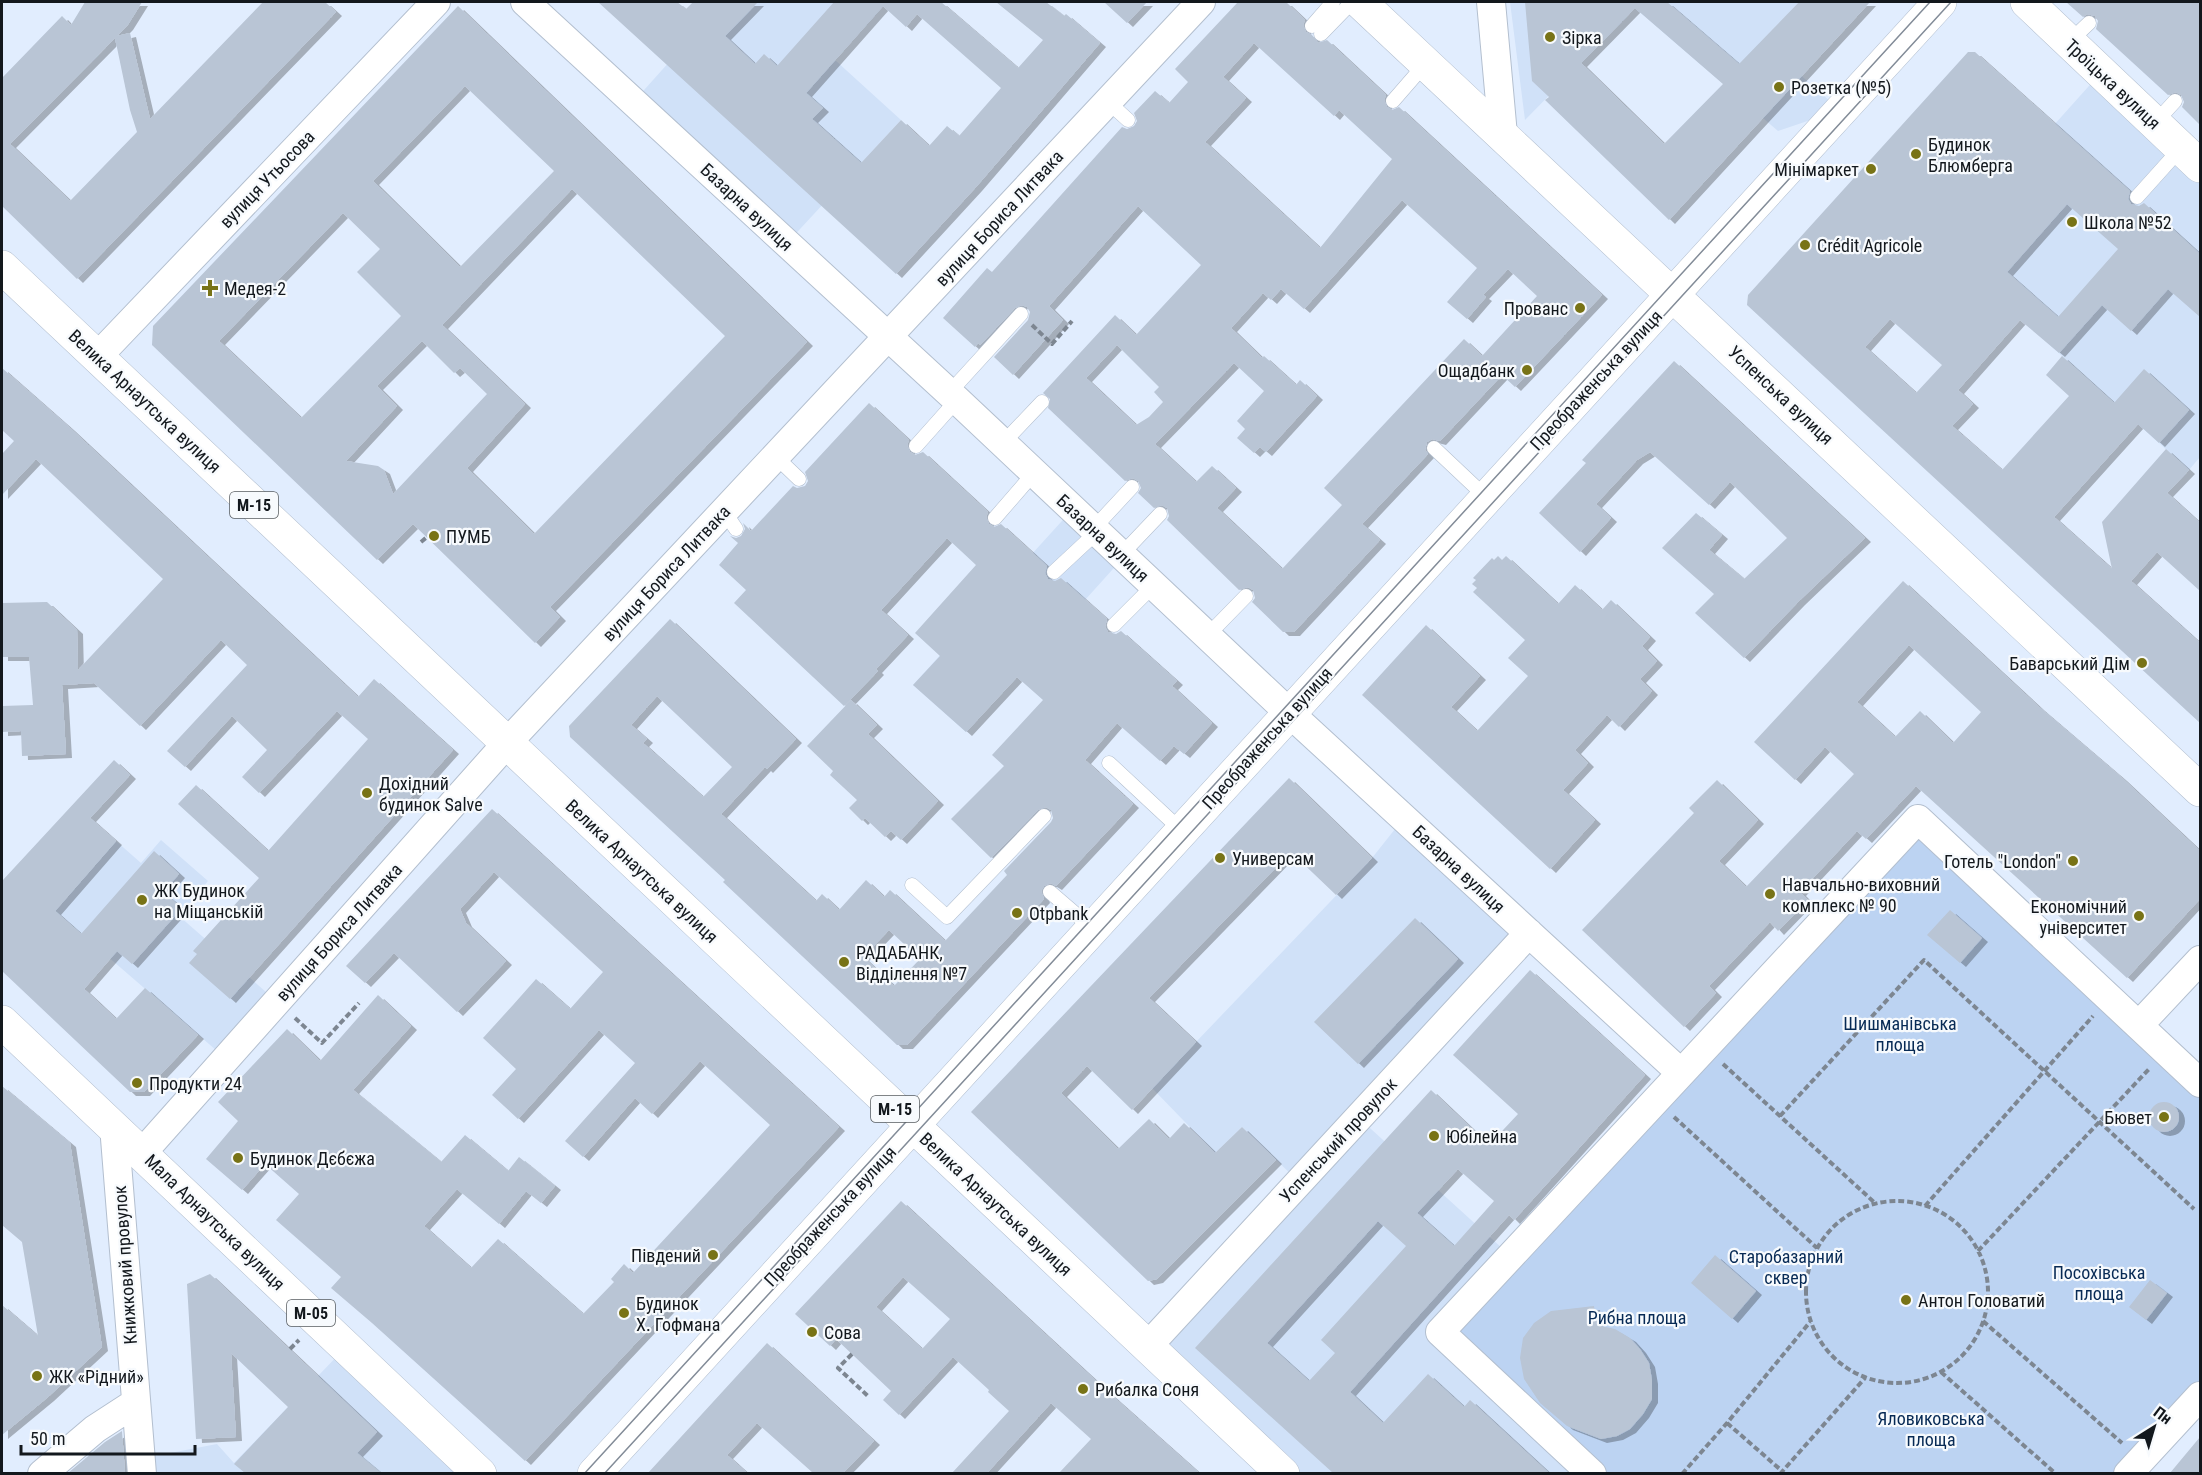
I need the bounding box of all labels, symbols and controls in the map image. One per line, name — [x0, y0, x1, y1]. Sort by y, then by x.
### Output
place label: Зірка — [1562, 27, 1602, 48]
marker: Зірка — [1543, 30, 1557, 44]
street label: Троїцька вулиця — [2061, 34, 2165, 134]
place label: Розетка (№5) — [1791, 77, 1892, 99]
marker: Розетка (№5) — [1772, 80, 1786, 94]
street label: вулиця Утьосова — [215, 126, 319, 232]
place label: Будинок Блюмберга — [1928, 134, 2013, 176]
street label: вулиця Бориса Литвака — [931, 146, 1067, 290]
marker: Будинок Блюмберга — [1909, 147, 1923, 161]
street label: Базарна вулиця — [696, 159, 798, 255]
place label: Мінімаркет — [1774, 159, 1859, 180]
marker: Мінімаркет — [1864, 162, 1878, 176]
place label: Школа №52 — [2084, 212, 2172, 233]
marker: Школа №52 — [2065, 215, 2079, 229]
place label: Crédit Agricole — [1817, 235, 1922, 256]
marker: Crédit Agricole — [1798, 238, 1812, 252]
place label: Медея-2 — [224, 278, 286, 299]
marker: Медея-2 — [201, 279, 219, 297]
place label: Прованс — [1504, 298, 1568, 319]
marker: Прованс — [1573, 301, 1587, 315]
street label: Преображенська вулиця — [1526, 306, 1666, 454]
street label: Велика Арнаутська вулиця — [65, 325, 225, 477]
street label: Успенська вулиця — [1724, 341, 1838, 449]
place label: Ощадбанк — [1438, 360, 1515, 381]
marker: Ощадбанк — [1520, 363, 1534, 377]
street label: Базарна вулиця — [1052, 490, 1154, 586]
road number: М-15 — [230, 492, 278, 518]
street label: вулиця Бориса Литвака — [598, 501, 734, 645]
place label: ПУМБ — [446, 526, 491, 547]
marker: ПУМБ — [427, 529, 441, 543]
place label: Баварський Дім — [2009, 653, 2130, 674]
marker: Баварський Дім — [2135, 656, 2149, 670]
street label: Преображенська вулиця — [1198, 663, 1336, 813]
place label: Дохідний будинок Salve — [379, 773, 483, 815]
marker: Дохідний будинок Salve — [360, 786, 374, 800]
street label: Велика Арнаутська вулиця — [562, 795, 722, 947]
street label: Базарна вулиця — [1408, 821, 1510, 917]
place label: Универсам — [1232, 848, 1314, 869]
marker: Универсам — [1213, 851, 1227, 865]
place label: Готель "London" — [1944, 851, 2061, 872]
marker: Готель "London" — [2066, 854, 2080, 868]
street label: вулиця Бориса Литвака — [272, 859, 406, 1005]
place label: Навчально-виховний комплекс № 90 — [1782, 874, 1940, 916]
place label: ЖК Будинок на Міщанській — [154, 880, 263, 922]
marker: Навчально-виховний комплекс № 90 — [1763, 887, 1777, 901]
marker: ЖК Будинок на Міщанській — [135, 893, 149, 907]
place label: Економічний університет — [2030, 896, 2127, 938]
place label: Otpbank — [1029, 903, 1088, 924]
marker: Otpbank — [1010, 906, 1024, 920]
marker: Економічний університет — [2132, 909, 2146, 923]
place label: РАДАБАНК, Відділення №7 — [856, 942, 967, 984]
marker: РАДАБАНК, Відділення №7 — [837, 955, 851, 969]
park label: Шишманівська площа — [1843, 1013, 1957, 1055]
place label: Продукти 24 — [149, 1073, 242, 1094]
street label: Успенський провулок — [1275, 1073, 1401, 1207]
marker: Продукти 24 — [130, 1076, 144, 1090]
road number: М-15 — [871, 1096, 919, 1122]
place label: Бювет — [2104, 1107, 2152, 1128]
marker: Бювет — [2157, 1110, 2171, 1124]
place label: Юбілейна — [1446, 1126, 1517, 1147]
street label: Велика Арнаутська вулиця — [916, 1128, 1076, 1280]
marker: Юбілейна — [1427, 1129, 1441, 1143]
street label: Преображенська вулиця — [760, 1142, 900, 1290]
place label: Будинок Дєбєжа — [250, 1148, 375, 1169]
street label: Мала Арнаутська вулиця — [141, 1150, 289, 1294]
marker: Будинок Дєбєжа — [231, 1151, 245, 1165]
street label: Книжковий провулок — [109, 1185, 141, 1345]
place label: Південий — [631, 1245, 701, 1266]
park label: Старобазарний сквер — [1729, 1246, 1843, 1288]
marker: Південий — [706, 1248, 720, 1262]
park label: Посохівська площа — [2053, 1262, 2145, 1304]
place label: Антон Головатий — [1918, 1290, 2045, 1311]
place label: Будинок Х. Гофмана — [636, 1293, 720, 1335]
marker: Антон Головатий — [1899, 1293, 1913, 1307]
road number: М-05 — [287, 1300, 335, 1326]
marker: Будинок Х. Гофмана — [617, 1306, 631, 1320]
park label: Рибна площа — [1588, 1307, 1686, 1328]
place label: Сова — [824, 1322, 861, 1343]
marker: Сова — [805, 1325, 819, 1339]
place label: ЖК «Рідний» — [49, 1366, 144, 1387]
marker: ЖК «Рідний» — [30, 1369, 44, 1383]
place label: Рибалка Соня — [1095, 1379, 1199, 1400]
marker: Рибалка Соня — [1076, 1382, 1090, 1396]
north arrow — [2124, 1397, 2184, 1457]
text: Пн — [2150, 1402, 2176, 1428]
park label: Яловиковська площа — [1877, 1408, 1985, 1450]
scale bar — [21, 1418, 195, 1456]
text: 50 m — [30, 1428, 65, 1449]

